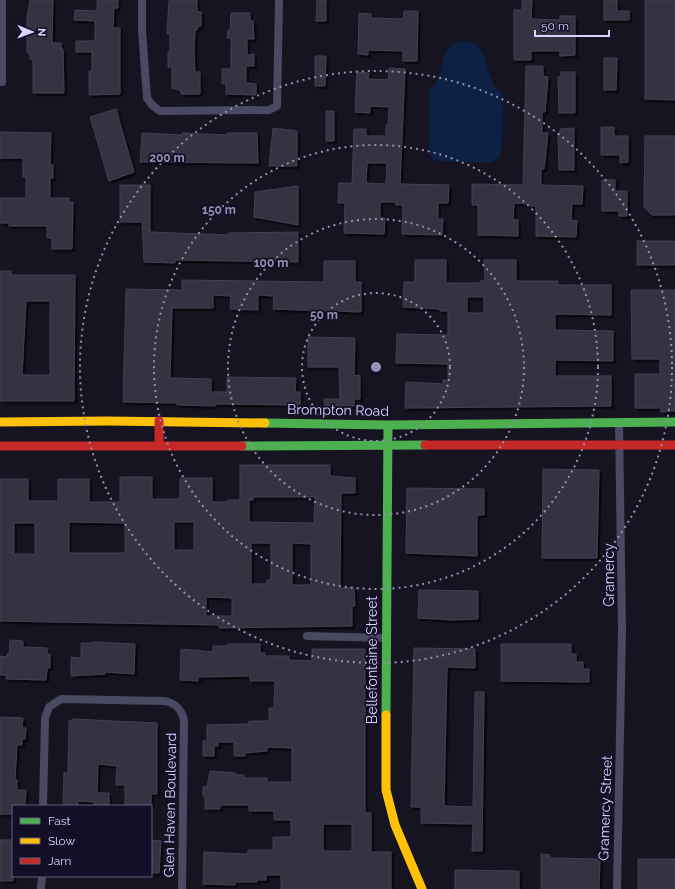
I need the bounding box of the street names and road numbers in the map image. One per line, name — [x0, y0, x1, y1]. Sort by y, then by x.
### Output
street label: Brompton Road — [287, 401, 389, 419]
street label: Gramercy — [601, 543, 617, 607]
street label: Bellefontaine Street — [364, 596, 380, 724]
street label: Glen Haven Boulevard — [161, 732, 179, 878]
street label: Gramercy Street — [595, 755, 615, 861]

